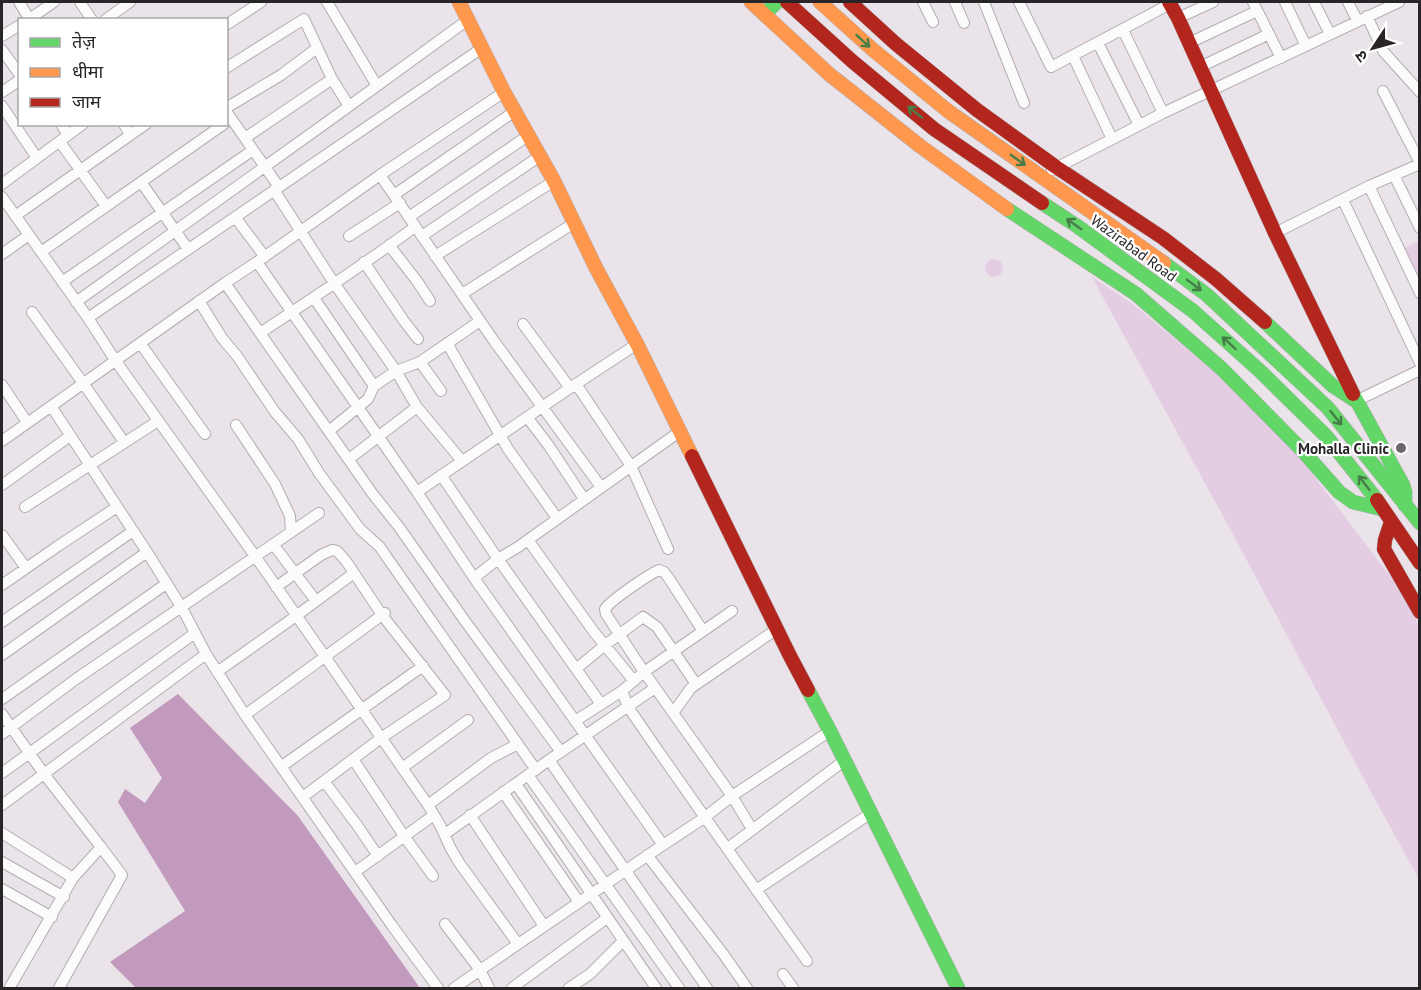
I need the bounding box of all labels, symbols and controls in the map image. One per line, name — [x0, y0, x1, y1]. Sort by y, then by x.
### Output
legend — [18, 18, 228, 126]
north arrow — [1343, 18, 1403, 78]
text: तेज़ — [72, 30, 96, 53]
one-way arrow — [856, 34, 871, 48]
text: उ — [1350, 47, 1372, 66]
text: धीमा — [72, 60, 103, 83]
text: जाम — [72, 90, 102, 113]
one-way arrow — [907, 106, 923, 119]
one-way arrow — [1009, 154, 1025, 166]
street label: Wazirabad Road — [1087, 210, 1181, 286]
one-way arrow — [1067, 218, 1083, 231]
one-way arrow — [1186, 278, 1202, 291]
one-way arrow — [1221, 336, 1236, 350]
one-way arrow — [1329, 410, 1343, 425]
place label: Mohalla Clinic — [1298, 439, 1389, 458]
marker: Mohalla Clinic — [1394, 441, 1408, 455]
one-way arrow — [1357, 476, 1370, 492]

